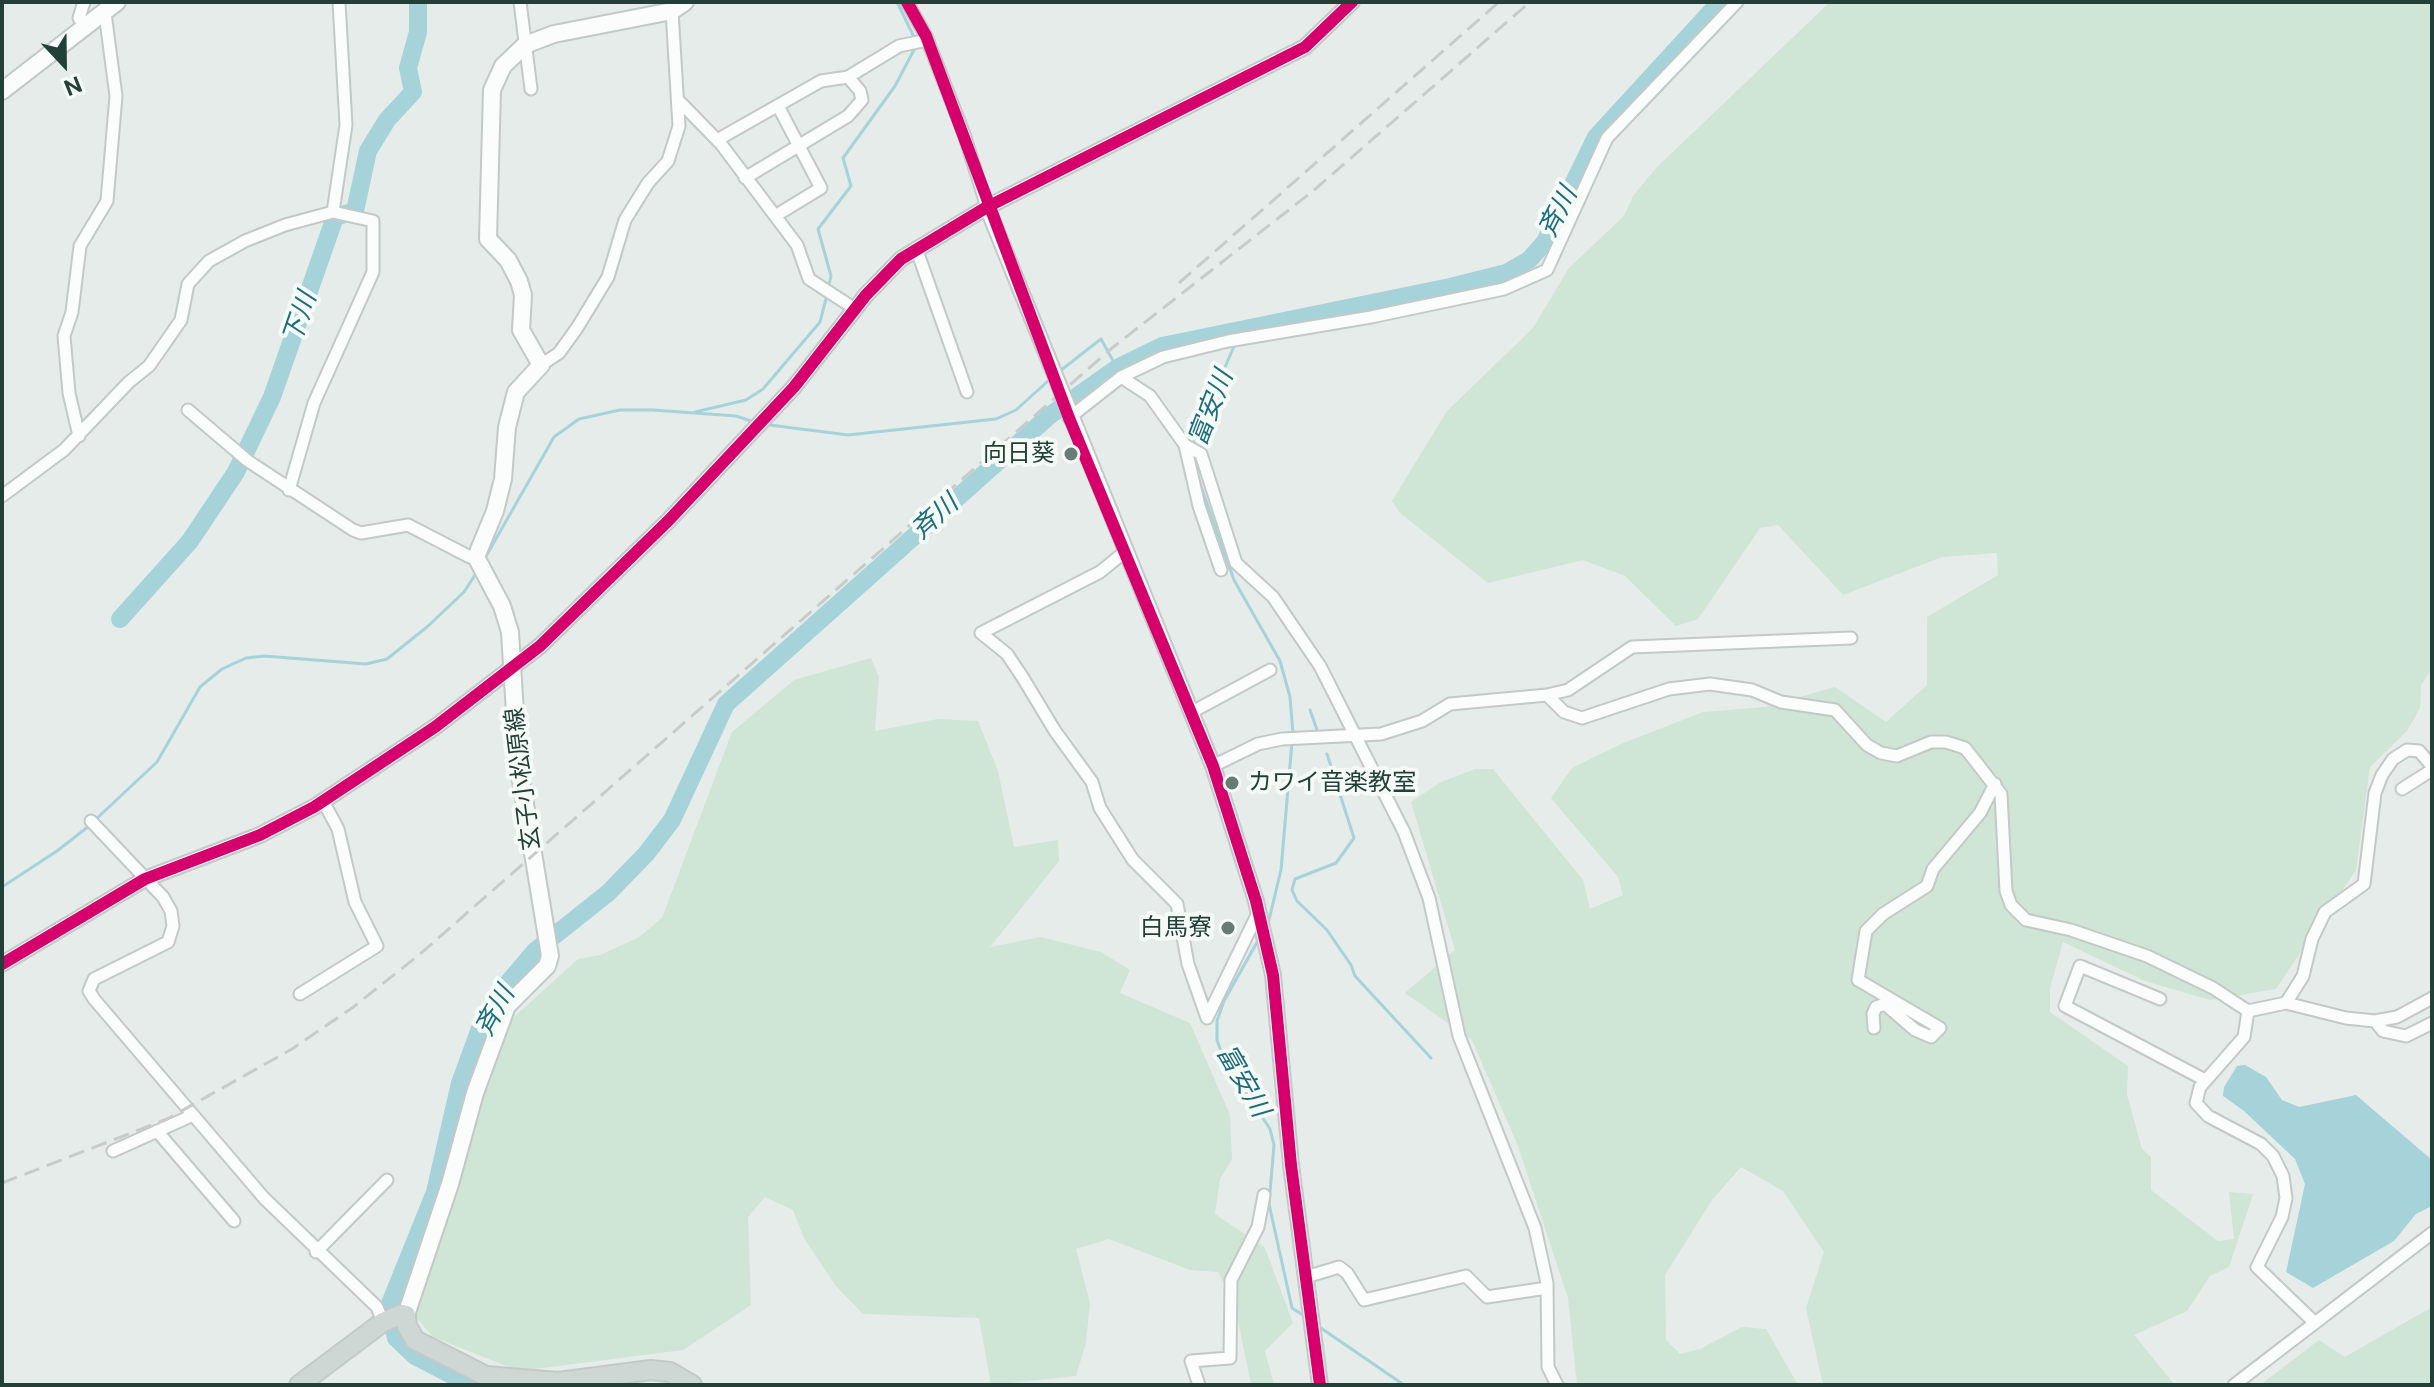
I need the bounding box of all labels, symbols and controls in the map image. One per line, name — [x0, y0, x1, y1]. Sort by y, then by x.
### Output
north arrow — [24, 24, 104, 104]
text: N — [60, 71, 86, 102]
water label: 斉川 — [1532, 182, 1584, 242]
water label: 下川 — [277, 288, 323, 348]
water label: 富安川 — [1182, 366, 1240, 450]
place label: 向日葵 — [983, 440, 1055, 468]
marker: 向日葵 — [1062, 445, 1080, 463]
water label: 斉川 — [905, 488, 965, 546]
street label: 玄子小松原線 — [500, 706, 546, 852]
place label: カワイ音楽教室 — [1248, 769, 1416, 797]
marker: カワイ音楽教室 — [1223, 774, 1241, 792]
place label: 白馬寮 — [1140, 914, 1212, 942]
marker: 白馬寮 — [1219, 919, 1237, 937]
water label: 斉川 — [469, 981, 521, 1041]
water label: 富安川 — [1210, 1039, 1276, 1123]

